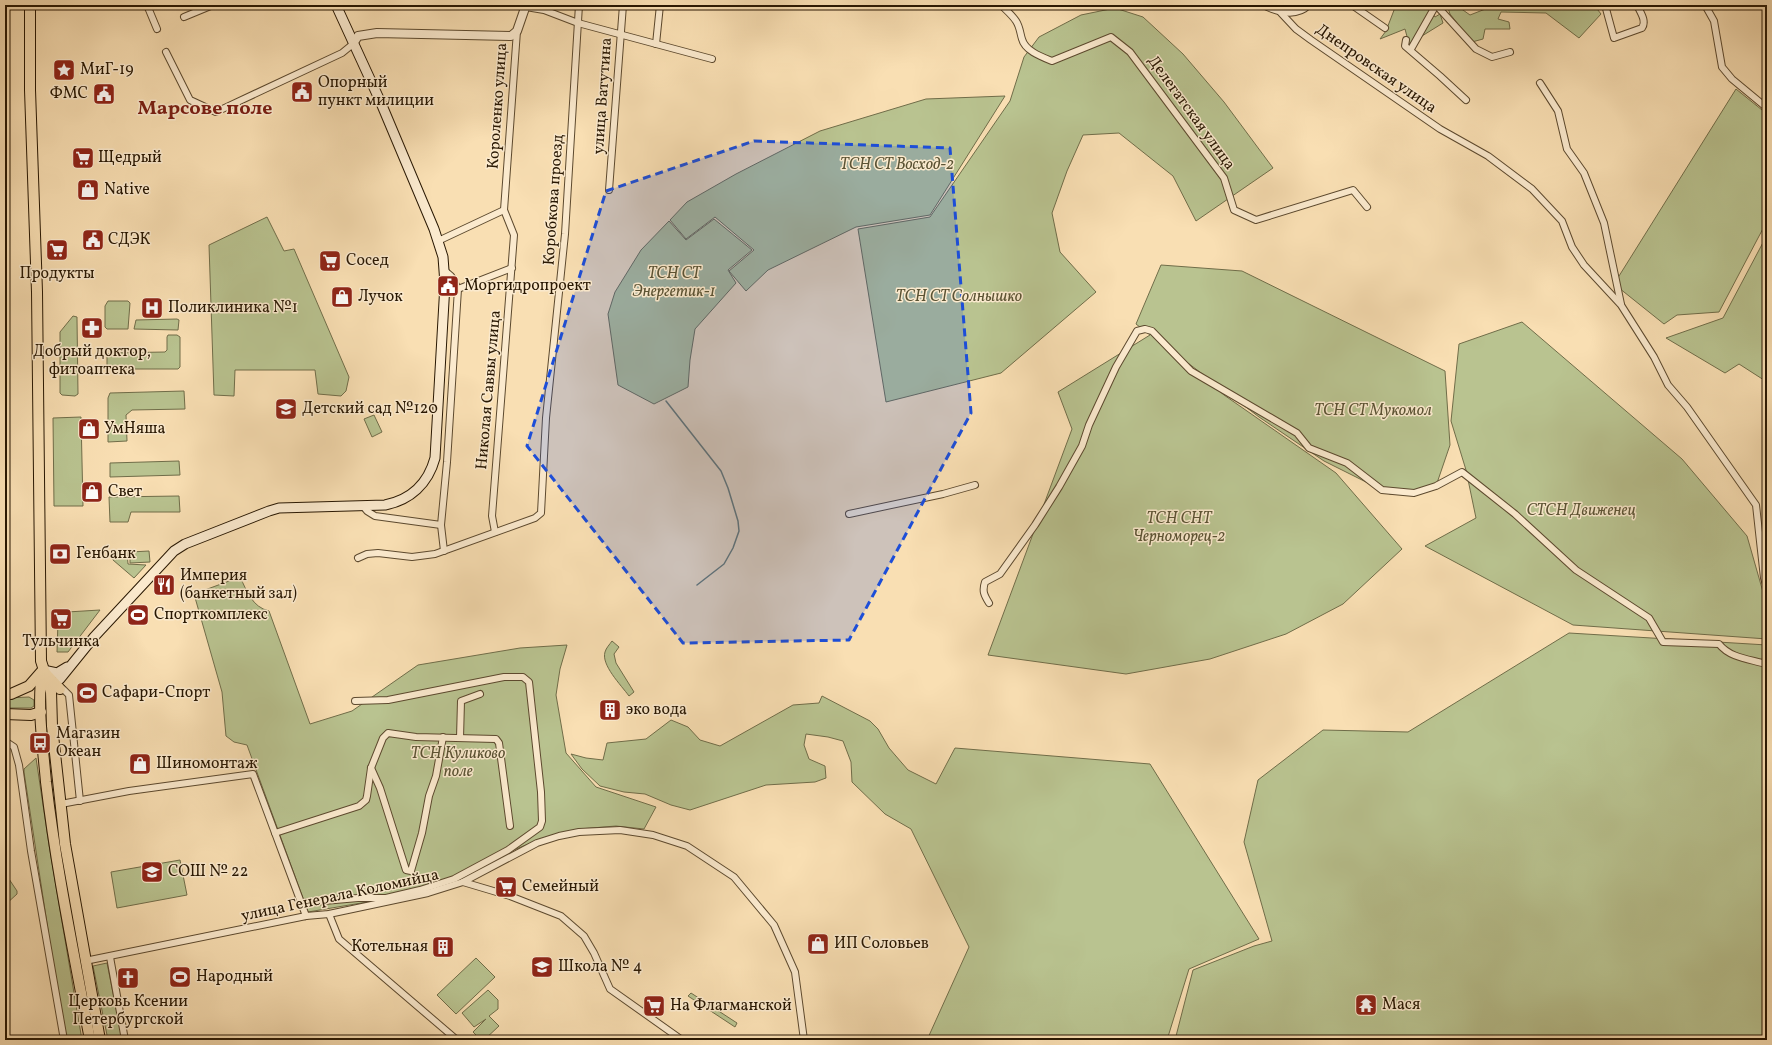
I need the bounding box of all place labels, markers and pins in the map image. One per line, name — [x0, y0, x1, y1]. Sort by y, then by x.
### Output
place icon: МиГ-19 — [51, 57, 77, 83]
place label: МиГ-19 — [80, 59, 134, 81]
place label: Опорный пункт милиции — [318, 72, 434, 112]
public building icon: Опорный пункт милиции — [289, 79, 315, 105]
public building icon: ФМС — [91, 81, 117, 107]
place label: ФМС — [50, 83, 88, 105]
supermarket icon: Щедрый — [70, 145, 96, 171]
place label: Щедрый — [98, 147, 162, 169]
shop icon: Native — [75, 177, 101, 203]
place label: Native — [104, 179, 150, 201]
public building icon: СДЭК — [80, 227, 106, 253]
place label: СДЭК — [108, 229, 151, 251]
supermarket icon: Продукты — [44, 237, 70, 263]
supermarket icon: Сосед — [317, 248, 343, 274]
place label: Сосед — [346, 250, 389, 272]
place label: Продукты — [20, 263, 94, 285]
public building icon: Моргидропроект — [435, 273, 461, 299]
place label: Моргидропроект — [464, 275, 591, 297]
shop icon: Лучок — [329, 284, 355, 310]
place label: Лучок — [358, 286, 403, 308]
hospital icon: Поликлиника №1 — [139, 295, 165, 321]
place label: Поликлиника №1 — [168, 297, 298, 319]
pharmacy icon: Добрый доктор, фитоаптека — [79, 315, 105, 341]
place label: Добрый доктор, фитоаптека — [33, 341, 151, 381]
school or university icon: Детский сад №120 — [273, 396, 299, 422]
place label: Детский сад №120 — [302, 398, 438, 420]
shop icon: УмНяша — [76, 416, 102, 442]
place label: УмНяша — [104, 418, 165, 440]
shop icon: Свет — [79, 479, 105, 505]
place label: Свет — [108, 481, 142, 503]
bank icon: Генбанк — [47, 541, 73, 567]
place label: Генбанк — [76, 543, 136, 565]
place label: Империя (банкетный зал) — [180, 565, 297, 605]
restaurant icon: Империя (банкетный зал) — [151, 572, 177, 598]
sports icon: Спорткомплекс — [125, 602, 151, 628]
place label: Спорткомплекс — [154, 604, 268, 626]
supermarket icon: Тульчинка — [48, 606, 74, 632]
place label: Тульчинка — [22, 631, 100, 653]
sports icon: Сафари-Спорт — [74, 680, 100, 706]
place label: Сафари-Спорт — [102, 682, 210, 704]
building icon: эко вода — [597, 697, 623, 723]
place label: эко вода — [626, 699, 687, 721]
place label: Магазин Океан — [56, 723, 120, 763]
bus stop icon: Магазин Океан — [27, 730, 53, 756]
shop icon: Шиномонтаж — [127, 751, 153, 777]
place label: Шиномонтаж — [156, 753, 258, 775]
school or university icon: СОШ № 22 — [139, 859, 165, 885]
place label: СОШ № 22 — [168, 861, 248, 883]
supermarket icon: Семейный — [493, 874, 519, 900]
place label: Семейный — [522, 876, 599, 898]
shop icon: ИП Соловьев — [805, 931, 831, 957]
place label: ИП Соловьев — [834, 933, 929, 955]
building icon: Котельная — [430, 934, 456, 960]
place label: Котельная — [351, 936, 428, 958]
school or university icon: Школа № 4 — [529, 954, 555, 980]
place label: Школа № 4 — [558, 956, 642, 978]
sports icon: Народный — [167, 964, 193, 990]
church icon: Церковь Ксении Петербургской — [115, 965, 141, 991]
place label: Народный — [196, 966, 273, 988]
place label: Церковь Ксении Петербургской — [68, 991, 188, 1031]
temple icon: Мася — [1353, 992, 1379, 1018]
supermarket icon: На Флагманской — [641, 993, 667, 1019]
place label: Мася — [1382, 994, 1420, 1016]
place label: На Флагманской — [670, 995, 792, 1017]

